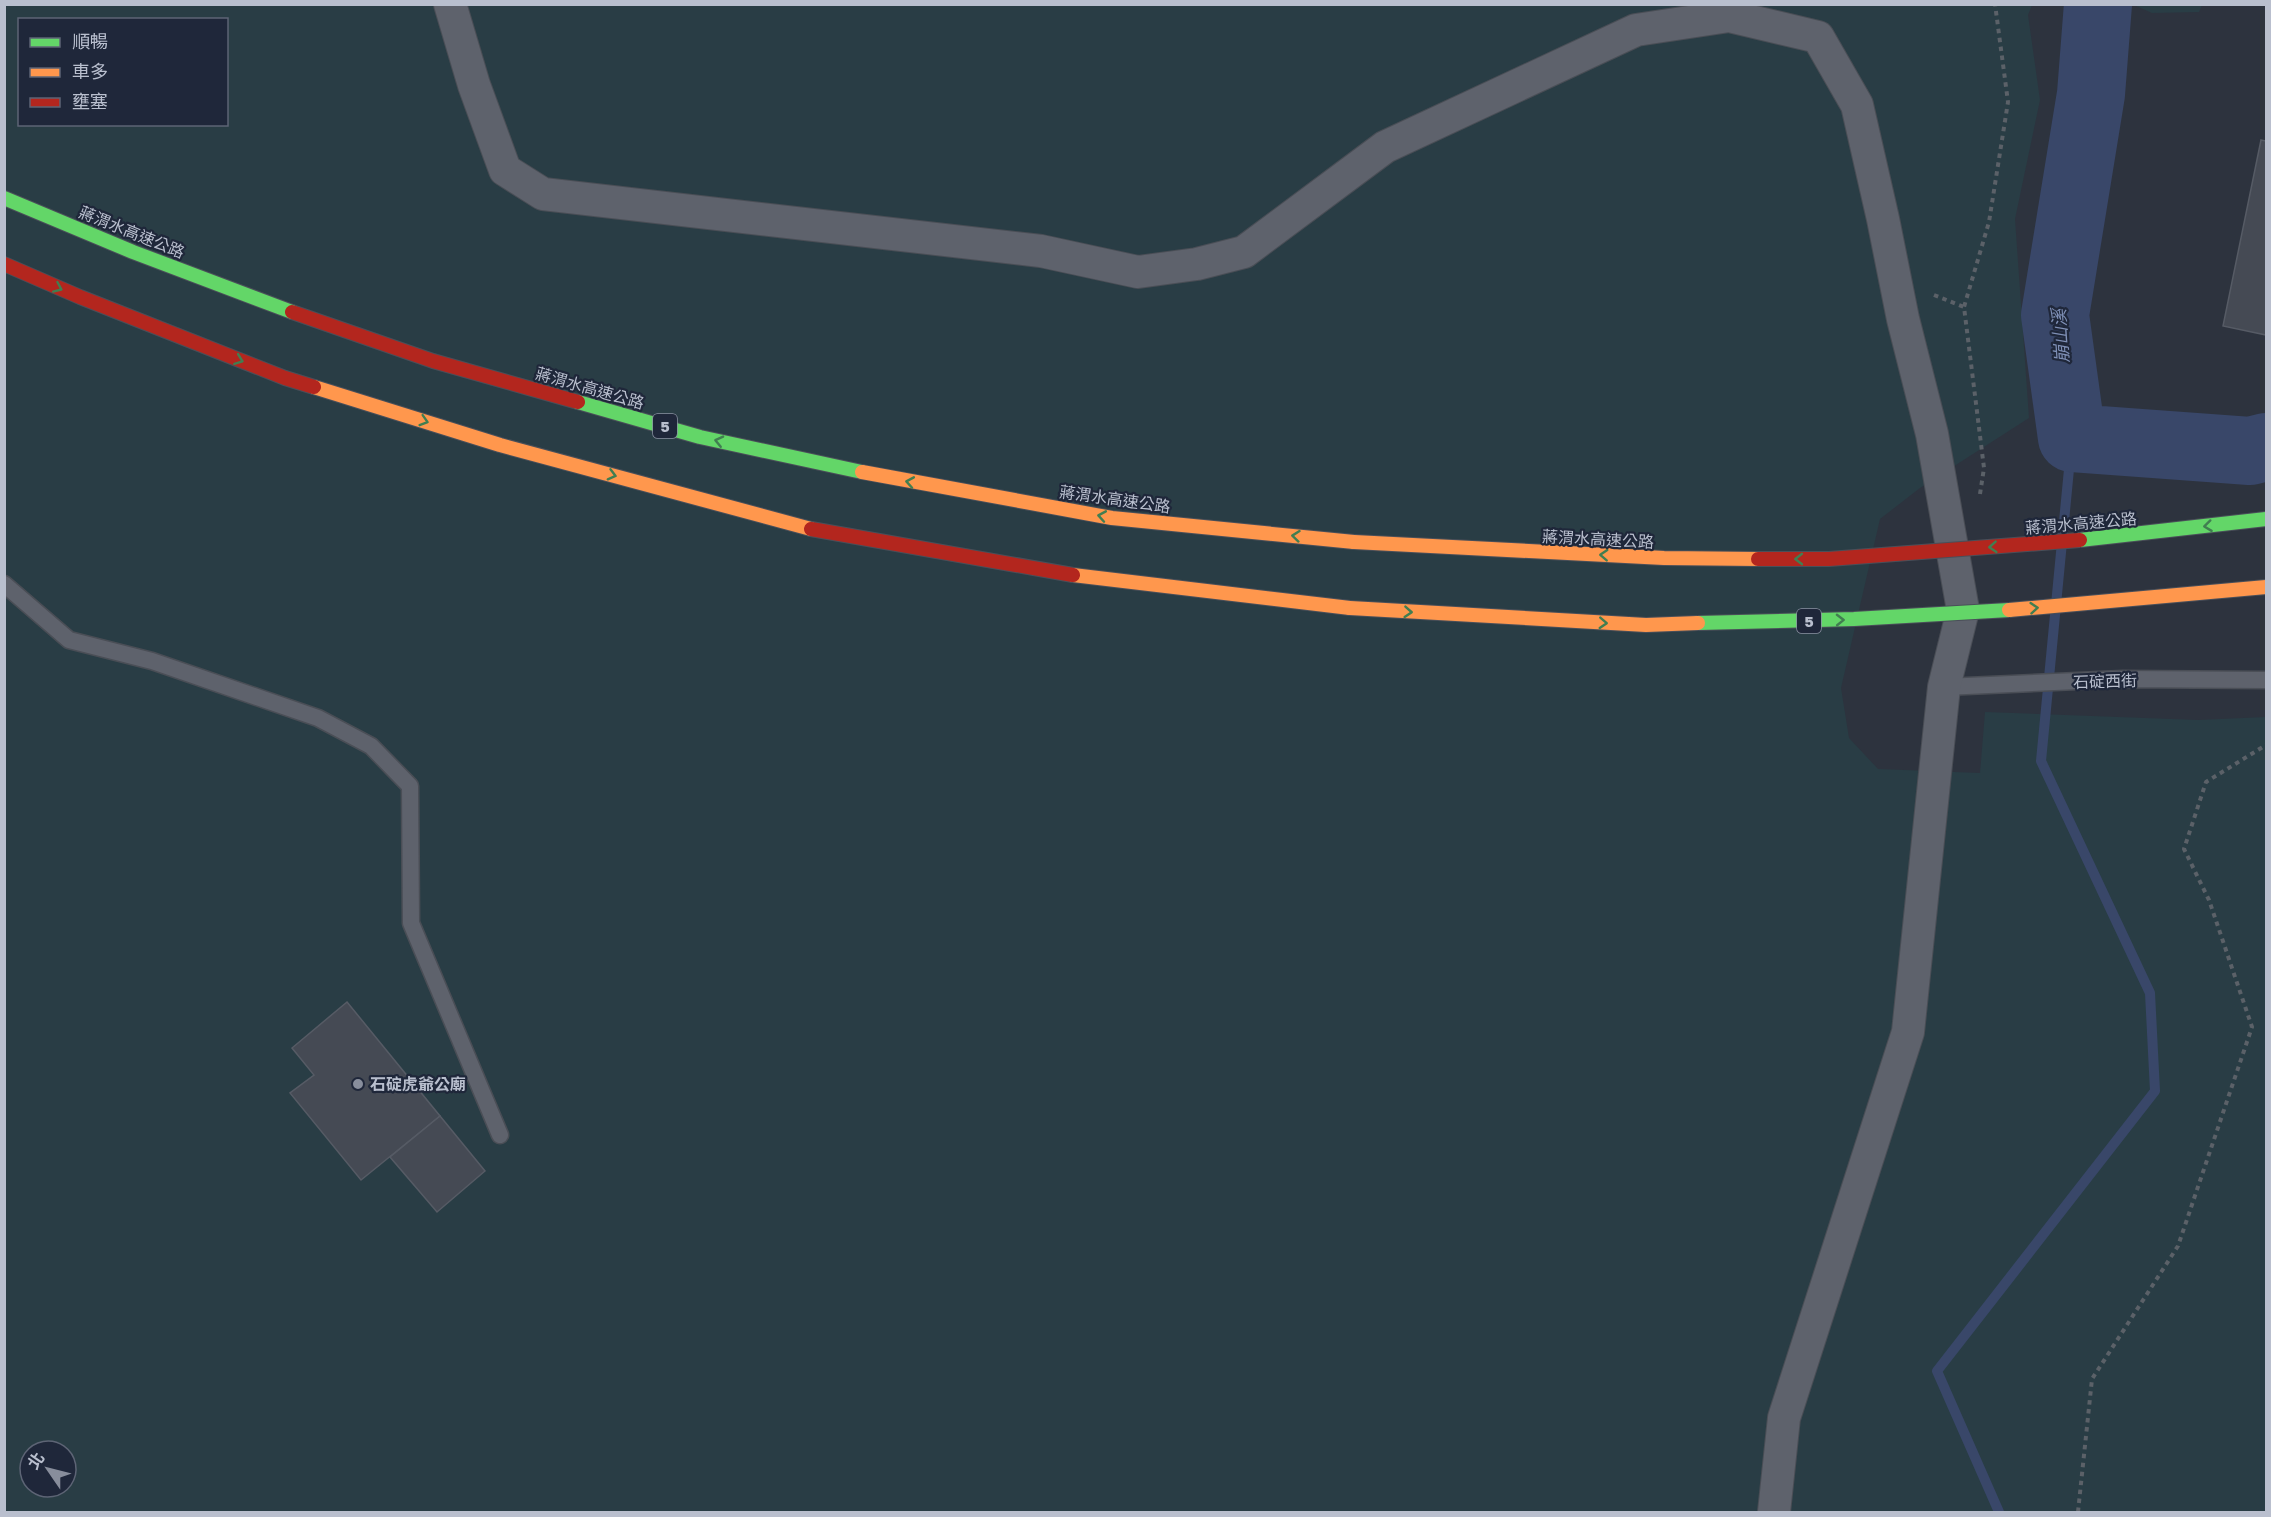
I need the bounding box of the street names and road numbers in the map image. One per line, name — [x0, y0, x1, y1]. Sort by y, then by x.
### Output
street label: 蔣渭水高速公路 — [76, 202, 188, 262]
street label: 蔣渭水高速公路 — [533, 363, 647, 413]
road number: 5 — [653, 414, 677, 438]
street label: 蔣渭水高速公路 — [1058, 481, 1172, 517]
street label: 蔣渭水高速公路 — [2024, 508, 2138, 538]
street label: 蔣渭水高速公路 — [1542, 526, 1654, 552]
road number: 5 — [1797, 609, 1821, 633]
street label: 石碇西街 — [2073, 670, 2137, 692]

